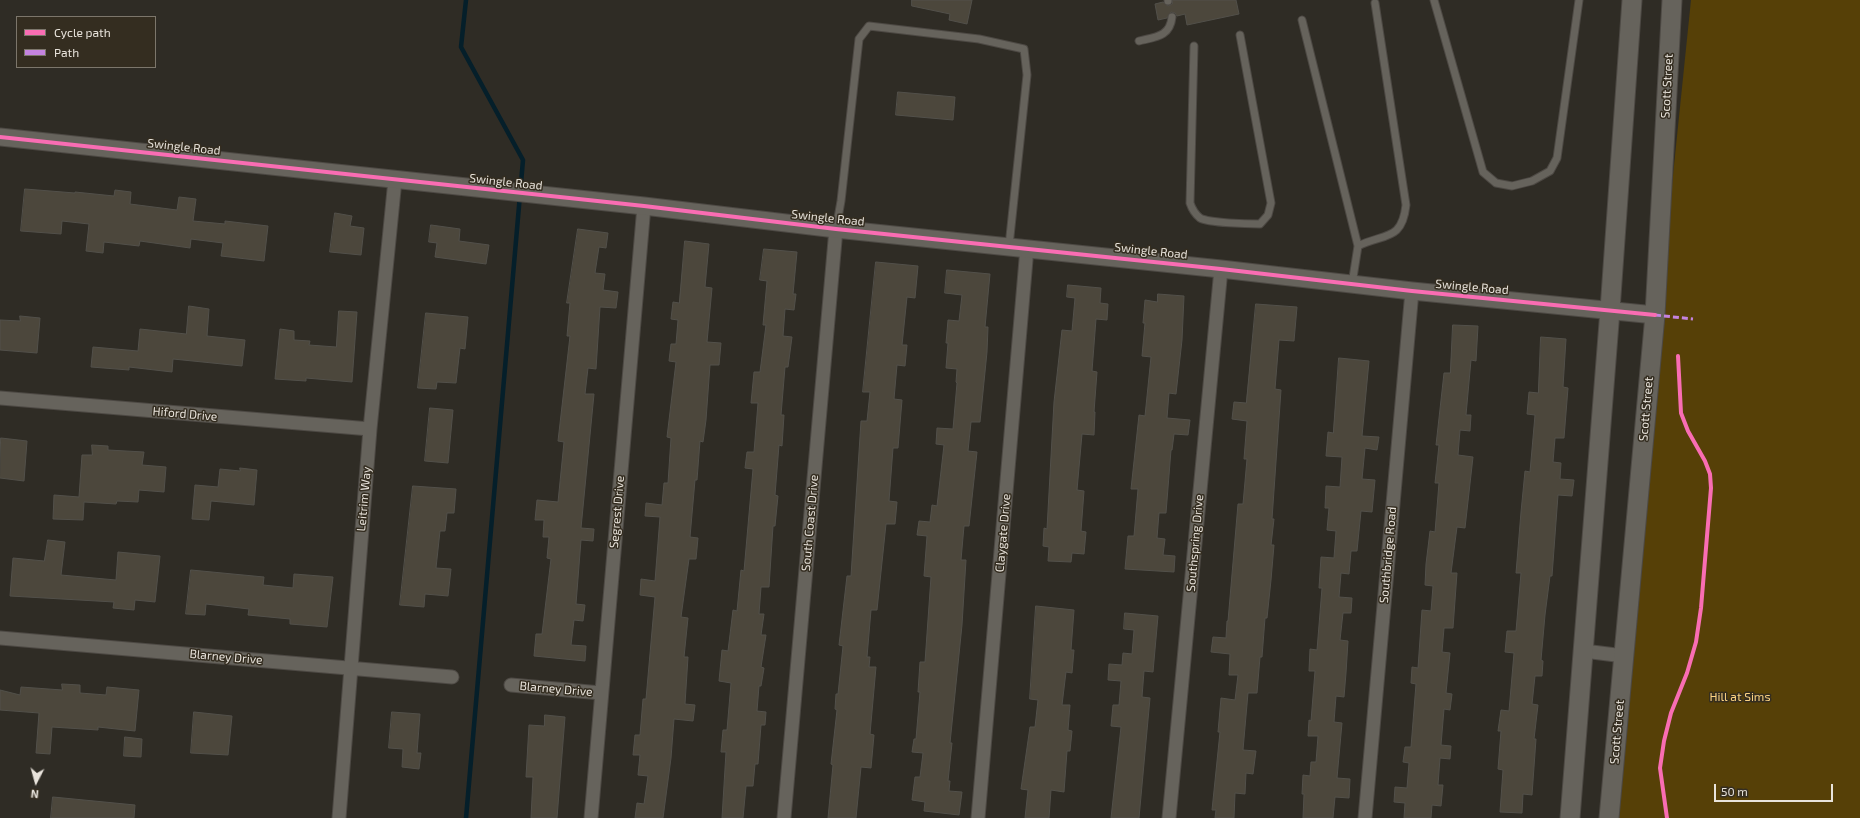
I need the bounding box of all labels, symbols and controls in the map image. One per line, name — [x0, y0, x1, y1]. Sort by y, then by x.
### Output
legend — [16, 16, 156, 68]
text: Cycle path — [54, 25, 111, 39]
text: Path — [54, 45, 79, 59]
street label: Scott Street — [1658, 53, 1676, 119]
street label: Swingle Road — [147, 136, 221, 158]
street label: Swingle Road — [469, 171, 543, 193]
street label: Swingle Road — [791, 207, 865, 229]
street label: Swingle Road — [1114, 240, 1188, 262]
street label: Swingle Road — [1435, 277, 1509, 297]
street label: Scott Street — [1636, 376, 1656, 442]
street label: Hiford Drive — [152, 404, 218, 424]
street label: Leitrim Way — [354, 466, 374, 532]
street label: South Coast Drive — [799, 474, 821, 572]
street label: Segrest Drive — [607, 475, 627, 549]
street label: Claygate Drive — [992, 493, 1014, 573]
street label: Southspring Drive — [1184, 494, 1206, 592]
street label: Southbridge Road — [1377, 506, 1399, 604]
street label: Blarney Drive — [189, 647, 263, 667]
street label: Blarney Drive — [519, 679, 593, 699]
park label: Hill at Sims — [1710, 690, 1770, 704]
street label: Scott Street — [1607, 699, 1627, 765]
north arrow — [16, 762, 56, 802]
scale bar — [1716, 776, 1835, 802]
text: 50 m — [1721, 784, 1748, 798]
text: N — [30, 788, 39, 801]

